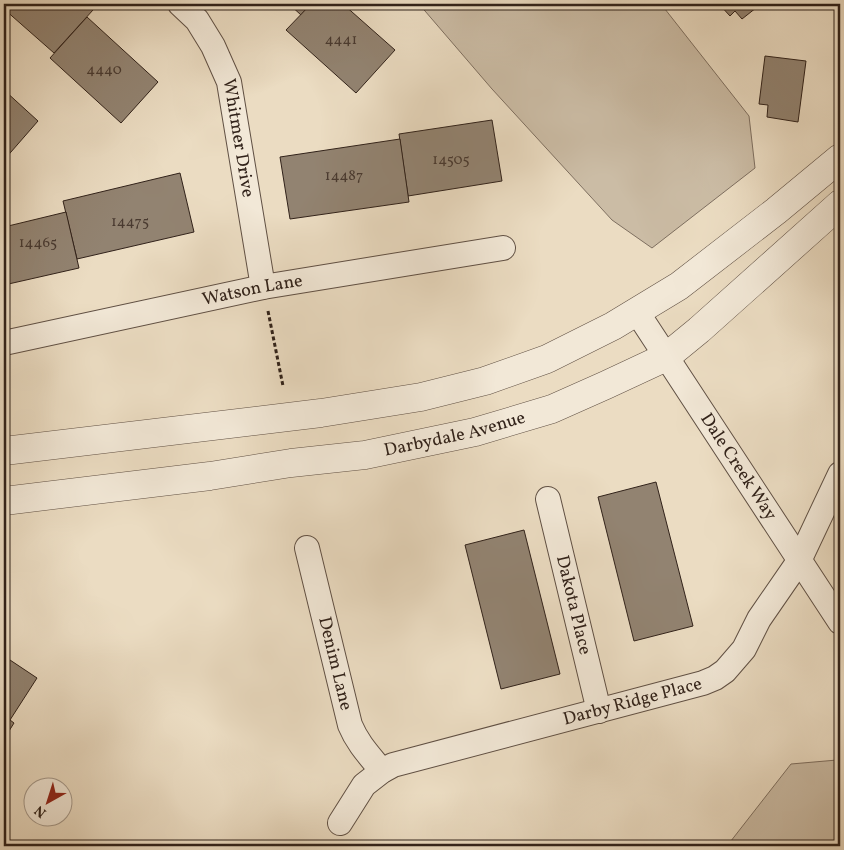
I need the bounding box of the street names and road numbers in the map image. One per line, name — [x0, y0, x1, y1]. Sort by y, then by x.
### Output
street label: Whitmer Drive — [216, 77, 260, 199]
street label: Watson Lane — [200, 268, 304, 312]
street label: Darbydale Avenue — [382, 405, 528, 463]
street label: Dale Creek Way — [694, 408, 783, 526]
street label: Dakota Place — [549, 553, 598, 657]
street label: Denim Lane — [312, 614, 359, 713]
street label: Darby Ridge Place — [560, 671, 705, 732]

